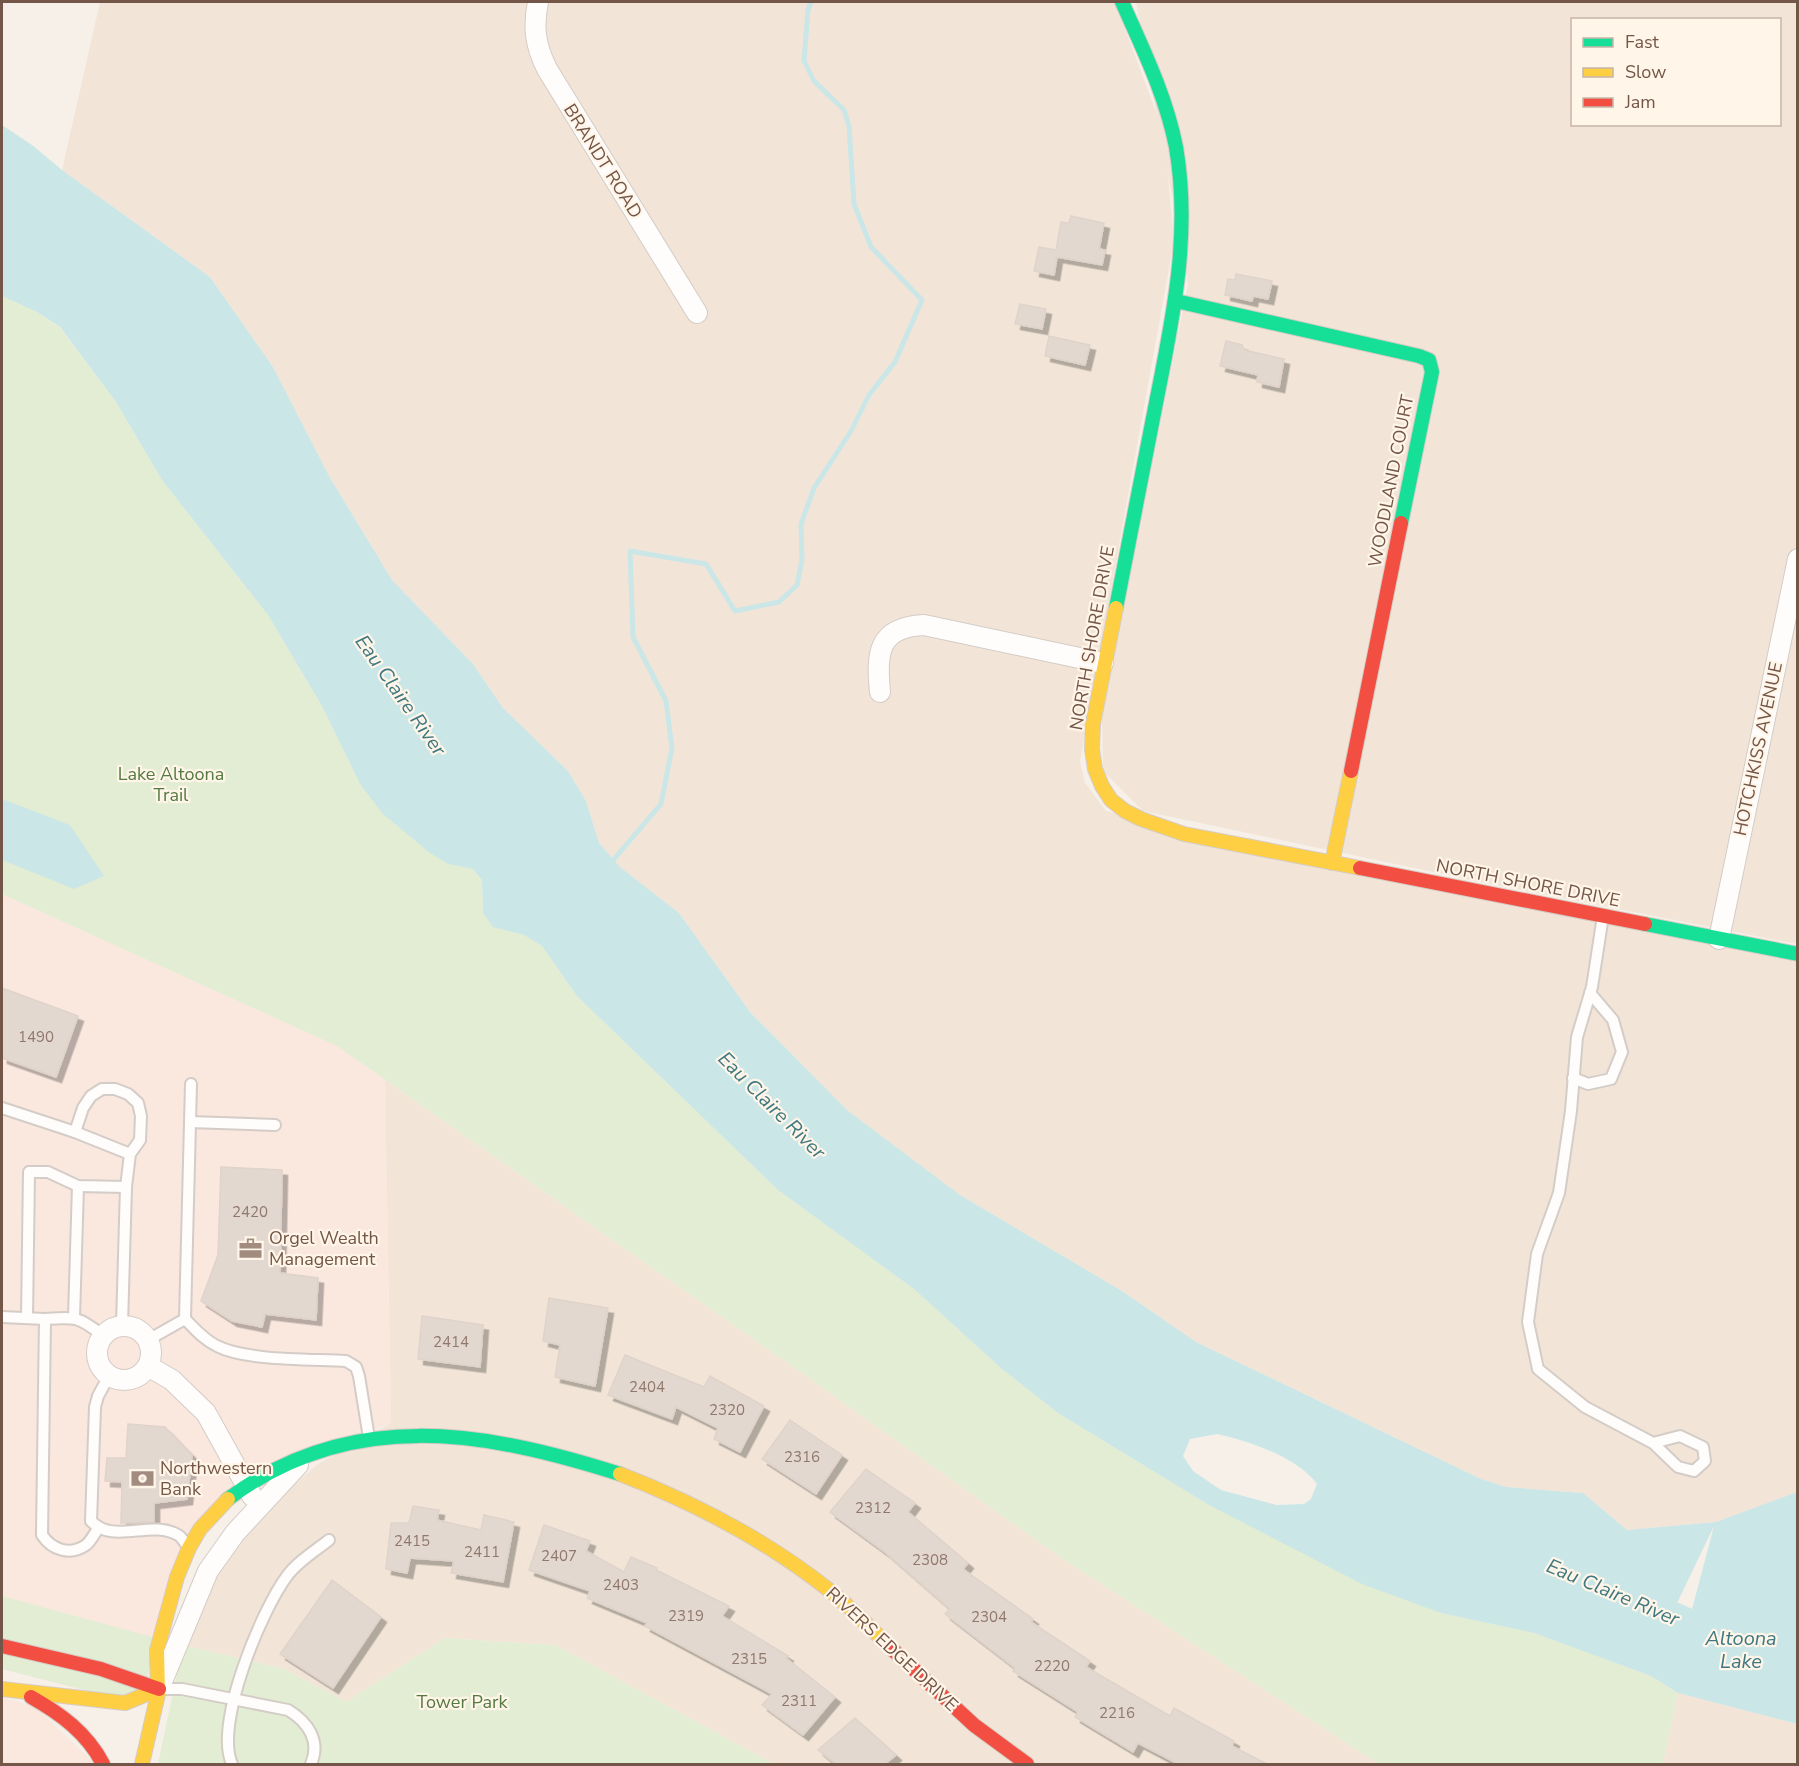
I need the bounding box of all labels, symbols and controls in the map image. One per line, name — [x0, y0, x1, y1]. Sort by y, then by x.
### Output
legend — [1571, 18, 1781, 126]
text: Fast — [1625, 30, 1660, 54]
text: Slow — [1625, 60, 1666, 84]
text: Jam — [1624, 90, 1656, 114]
street label: BRANDT ROAD — [558, 99, 648, 223]
street label: WOODLAND COURT — [1362, 392, 1420, 569]
street label: NORTH SHORE DRIVE — [1064, 544, 1120, 732]
water label: Eau Claire River — [349, 629, 453, 762]
street label: HOTCHKISS AVENUE — [1728, 660, 1788, 838]
park label: Lake Altoona Trail — [118, 762, 224, 807]
street label: NORTH SHORE DRIVE — [1434, 853, 1622, 913]
house number: 1490 — [18, 1027, 54, 1047]
water label: Eau Claire River — [712, 1046, 832, 1166]
house number: 2420 — [232, 1202, 268, 1222]
place label: Orgel Wealth Management — [269, 1226, 379, 1271]
office icon: Orgel Wealth Management — [238, 1235, 264, 1261]
house number: 2414 — [433, 1332, 469, 1352]
house number: 2404 — [629, 1377, 665, 1397]
house number: 2320 — [709, 1400, 745, 1420]
house number: 2316 — [784, 1447, 820, 1467]
place label: Northwestern Bank — [160, 1456, 272, 1501]
bank icon: Northwestern Bank — [129, 1465, 155, 1491]
house number: 2312 — [855, 1498, 891, 1518]
house number: 2415 — [394, 1531, 430, 1551]
house number: 2411 — [464, 1542, 500, 1562]
house number: 2407 — [541, 1546, 577, 1566]
house number: 2308 — [912, 1550, 948, 1570]
water label: Eau Claire River — [1542, 1552, 1684, 1633]
house number: 2403 — [603, 1575, 639, 1595]
street label: RIVERS EDGE DRIVE — [821, 1581, 963, 1717]
house number: 2319 — [668, 1606, 704, 1626]
house number: 2304 — [971, 1607, 1007, 1627]
water label: Altoona Lake — [1704, 1625, 1777, 1675]
house number: 2315 — [731, 1649, 767, 1669]
house number: 2220 — [1034, 1656, 1070, 1676]
park label: Tower Park — [417, 1690, 508, 1714]
house number: 2311 — [781, 1691, 817, 1711]
house number: 2216 — [1099, 1703, 1135, 1723]

